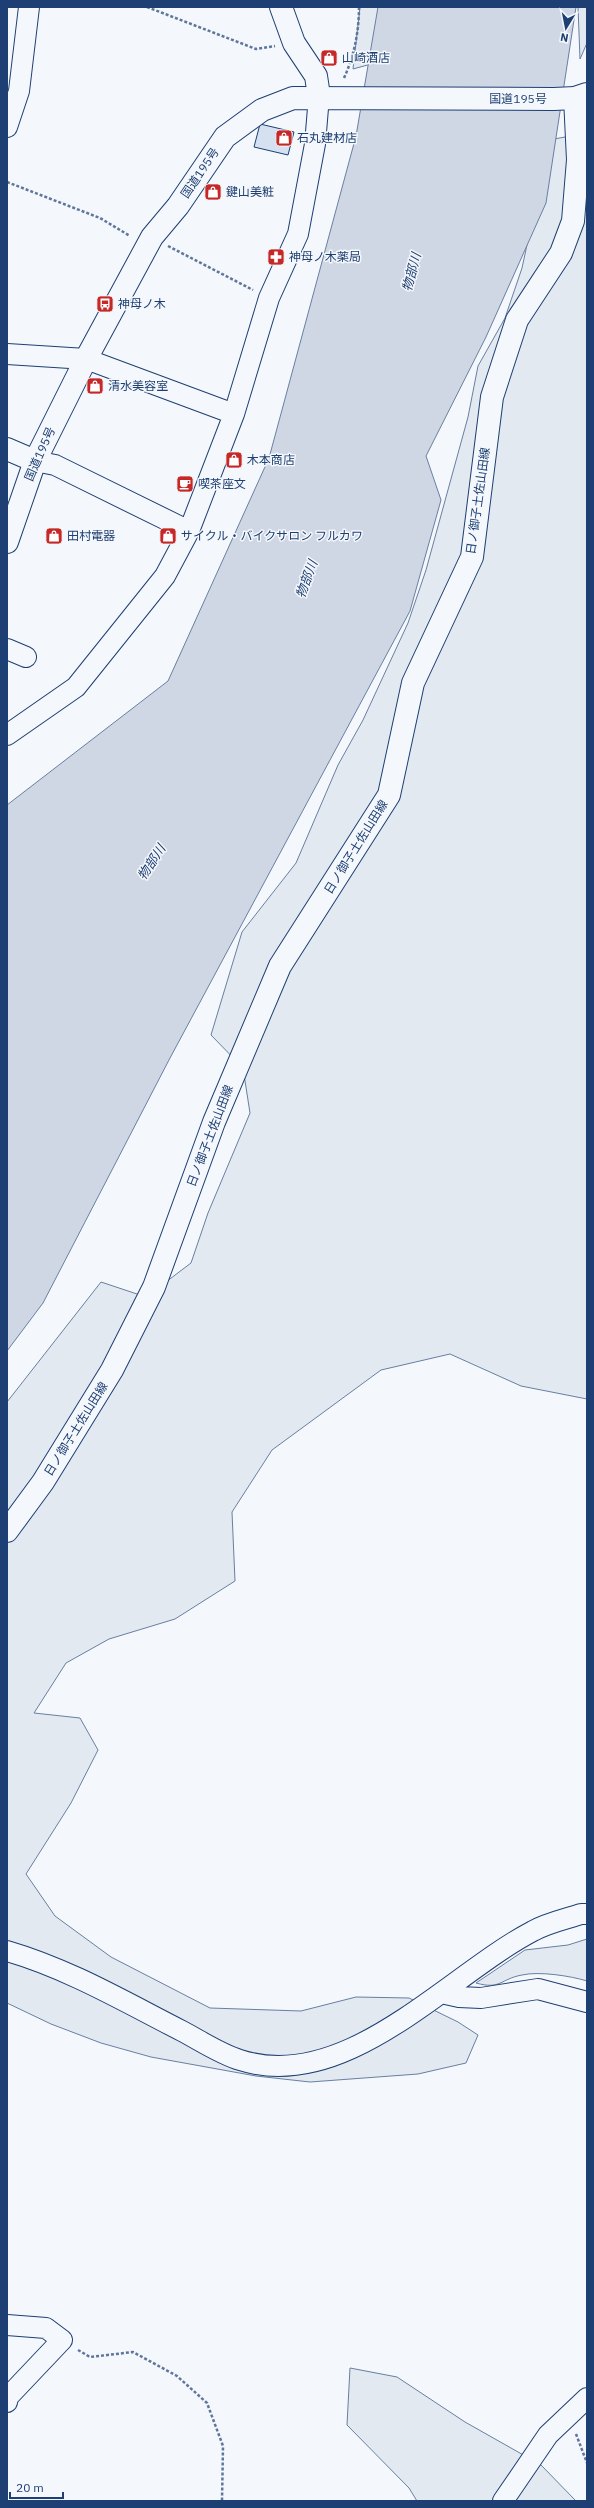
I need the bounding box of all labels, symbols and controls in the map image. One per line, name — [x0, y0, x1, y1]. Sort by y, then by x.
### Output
north arrow — [546, 8, 586, 48]
text: N — [559, 30, 569, 45]
shop icon: 山崎酒店 — [319, 48, 339, 68]
place label: 山崎酒店 — [342, 50, 390, 65]
street label: 国道195号 — [489, 91, 547, 106]
shop icon: 石丸建材店 — [274, 128, 294, 148]
place label: 石丸建材店 — [297, 130, 357, 145]
street label: 国道195号 — [177, 145, 222, 201]
shop icon: 鍵山美粧 — [203, 182, 223, 202]
place label: 鍵山美粧 — [226, 184, 274, 199]
pharmacy icon: 神母ノ木薬局 — [266, 247, 286, 267]
place label: 神母ノ木薬局 — [289, 249, 361, 264]
water label: 物部川 — [398, 249, 425, 293]
bus stop icon: 神母ノ木 — [95, 294, 115, 314]
place label: 神母ノ木 — [118, 296, 166, 311]
shop icon: 清水美容室 — [85, 376, 105, 396]
place label: 清水美容室 — [108, 378, 168, 393]
street label: 国道195号 — [21, 424, 58, 483]
street label: 日ノ御子土佐山田線 — [463, 446, 492, 555]
shop icon: 木本商店 — [224, 450, 244, 470]
place label: 木本商店 — [247, 452, 295, 467]
cafe icon: 喫茶座文 — [175, 474, 195, 494]
place label: 喫茶座文 — [198, 476, 246, 491]
shop icon: 田村電器 — [44, 526, 64, 546]
shop icon: サイクル・バイクサロン フルカワ — [158, 526, 178, 546]
place label: 田村電器 — [67, 528, 115, 543]
place label: サイクル・バイクサロン フルカワ — [181, 528, 363, 543]
water label: 物部川 — [292, 556, 322, 600]
street label: 日ノ御子土佐山田線 — [321, 797, 391, 897]
water label: 物部川 — [134, 840, 170, 883]
street label: 日ノ御子土佐山田線 — [183, 1083, 236, 1189]
street label: 日ノ御子土佐山田線 — [41, 1379, 111, 1479]
scale bar — [10, 2474, 63, 2500]
text: 20 m — [16, 2480, 44, 2495]

